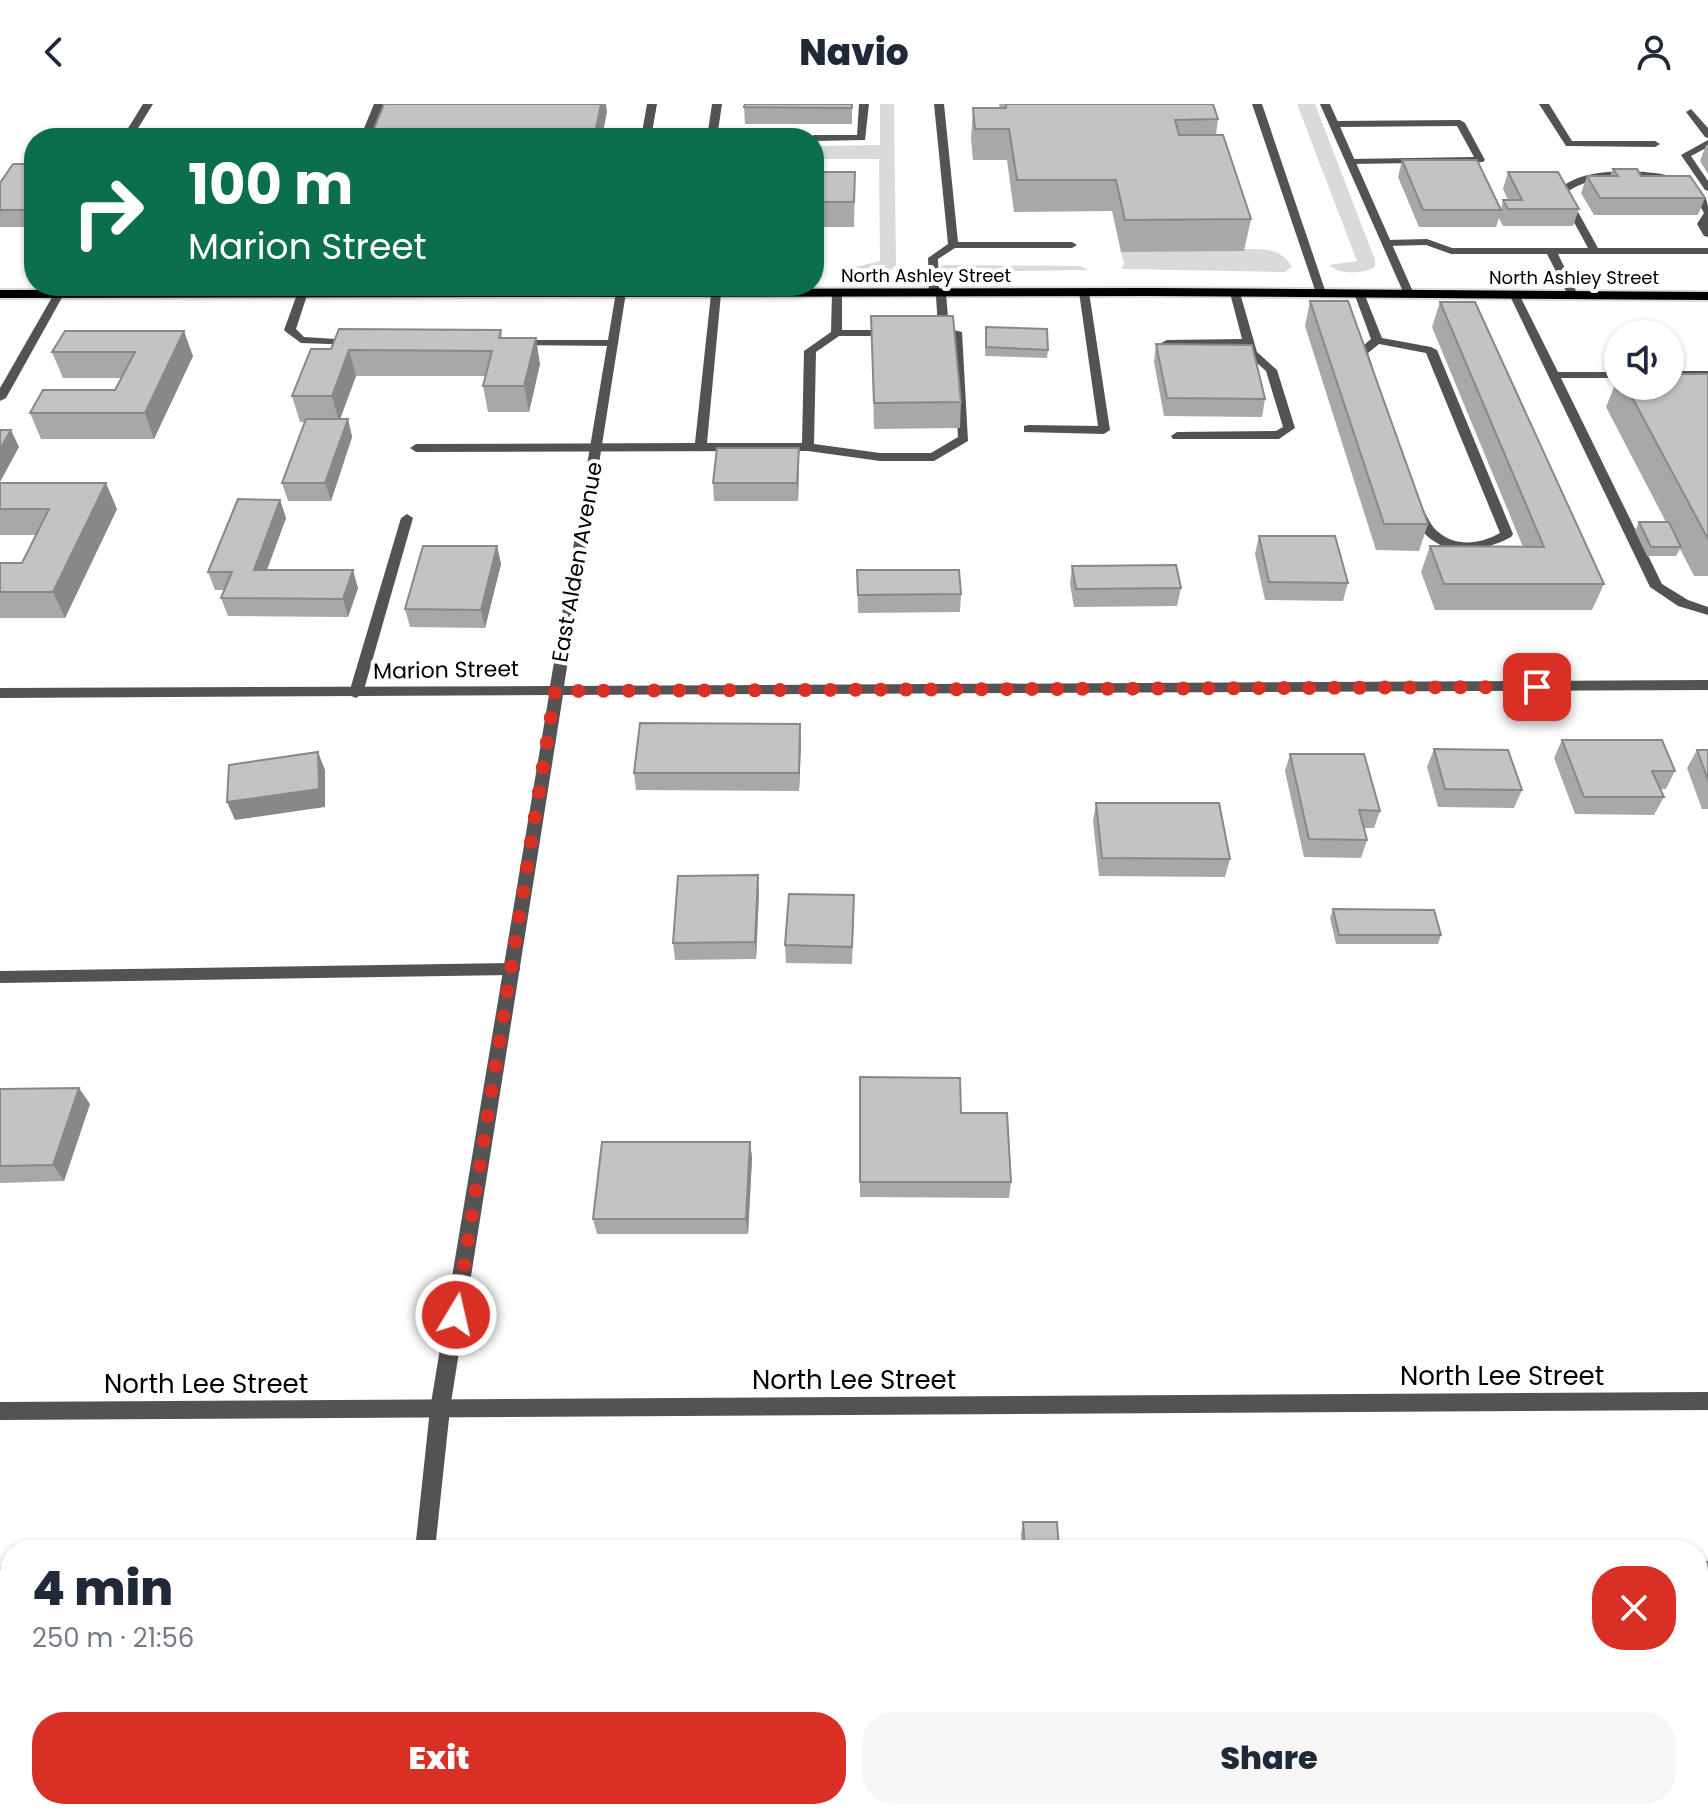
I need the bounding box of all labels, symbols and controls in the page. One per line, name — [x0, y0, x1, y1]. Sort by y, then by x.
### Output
text: Navio — [799, 27, 909, 78]
icon: back — [32, 30, 76, 74]
icon: person — [1632, 30, 1676, 74]
text: 100 m — [188, 145, 353, 224]
icon: right — [56, 160, 160, 264]
text: Marion Street — [188, 221, 427, 272]
street label: North Ashley Street — [841, 263, 1011, 288]
street label: North Ashley Street — [1489, 265, 1659, 290]
map controls — [1604, 320, 1684, 400]
button: sound — [1604, 320, 1684, 400]
street label: East Alden Avenue — [544, 459, 610, 665]
street label: Marion Street — [373, 653, 519, 687]
pin — [1503, 653, 1571, 721]
icon: arrive — [1515, 665, 1559, 709]
position arrow — [414, 1273, 498, 1357]
street label: North Lee Street — [1400, 1358, 1604, 1394]
street label: North Lee Street — [752, 1362, 956, 1398]
street label: North Lee Street — [104, 1366, 308, 1402]
text: 4 min — [32, 1555, 173, 1622]
button: close — [1592, 1566, 1676, 1650]
text: 250 m · 21:56 — [32, 1620, 194, 1656]
button: Exit — [32, 1712, 846, 1804]
button: Share — [862, 1712, 1676, 1804]

